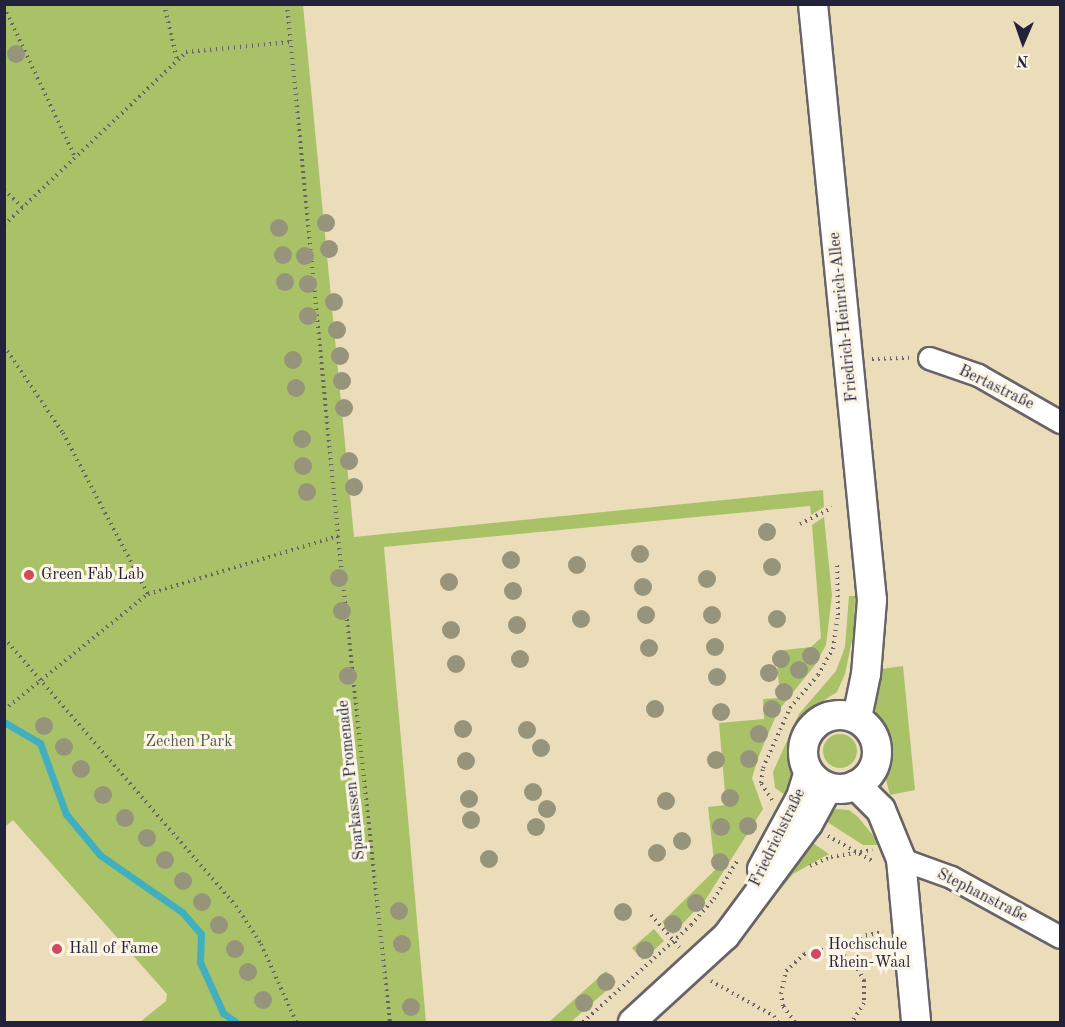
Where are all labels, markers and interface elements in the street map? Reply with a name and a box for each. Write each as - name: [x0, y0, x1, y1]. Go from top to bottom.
- north arrow: [993, 12, 1053, 72]
- text: N: [1016, 52, 1029, 68]
- street label: Friedrich-Heinrich-Allee: [826, 231, 862, 403]
- street label: Bertastraße: [955, 362, 1037, 414]
- place label: Green Fab Lab: [41, 565, 144, 585]
- marker: Green Fab Lab: [22, 568, 36, 582]
- street label: Sparkassen Promenade: [334, 699, 370, 861]
- park label: Zechen Park: [146, 732, 232, 752]
- street label: Friedrichstraße: [746, 786, 810, 890]
- street label: Stephanstraße: [933, 865, 1031, 927]
- place label: Hochschule Rhein-Waal: [828, 935, 910, 973]
- place label: Hall of Fame: [69, 939, 158, 959]
- marker: Hall of Fame: [50, 942, 64, 956]
- marker: Hochschule Rhein-Waal: [809, 947, 823, 961]

